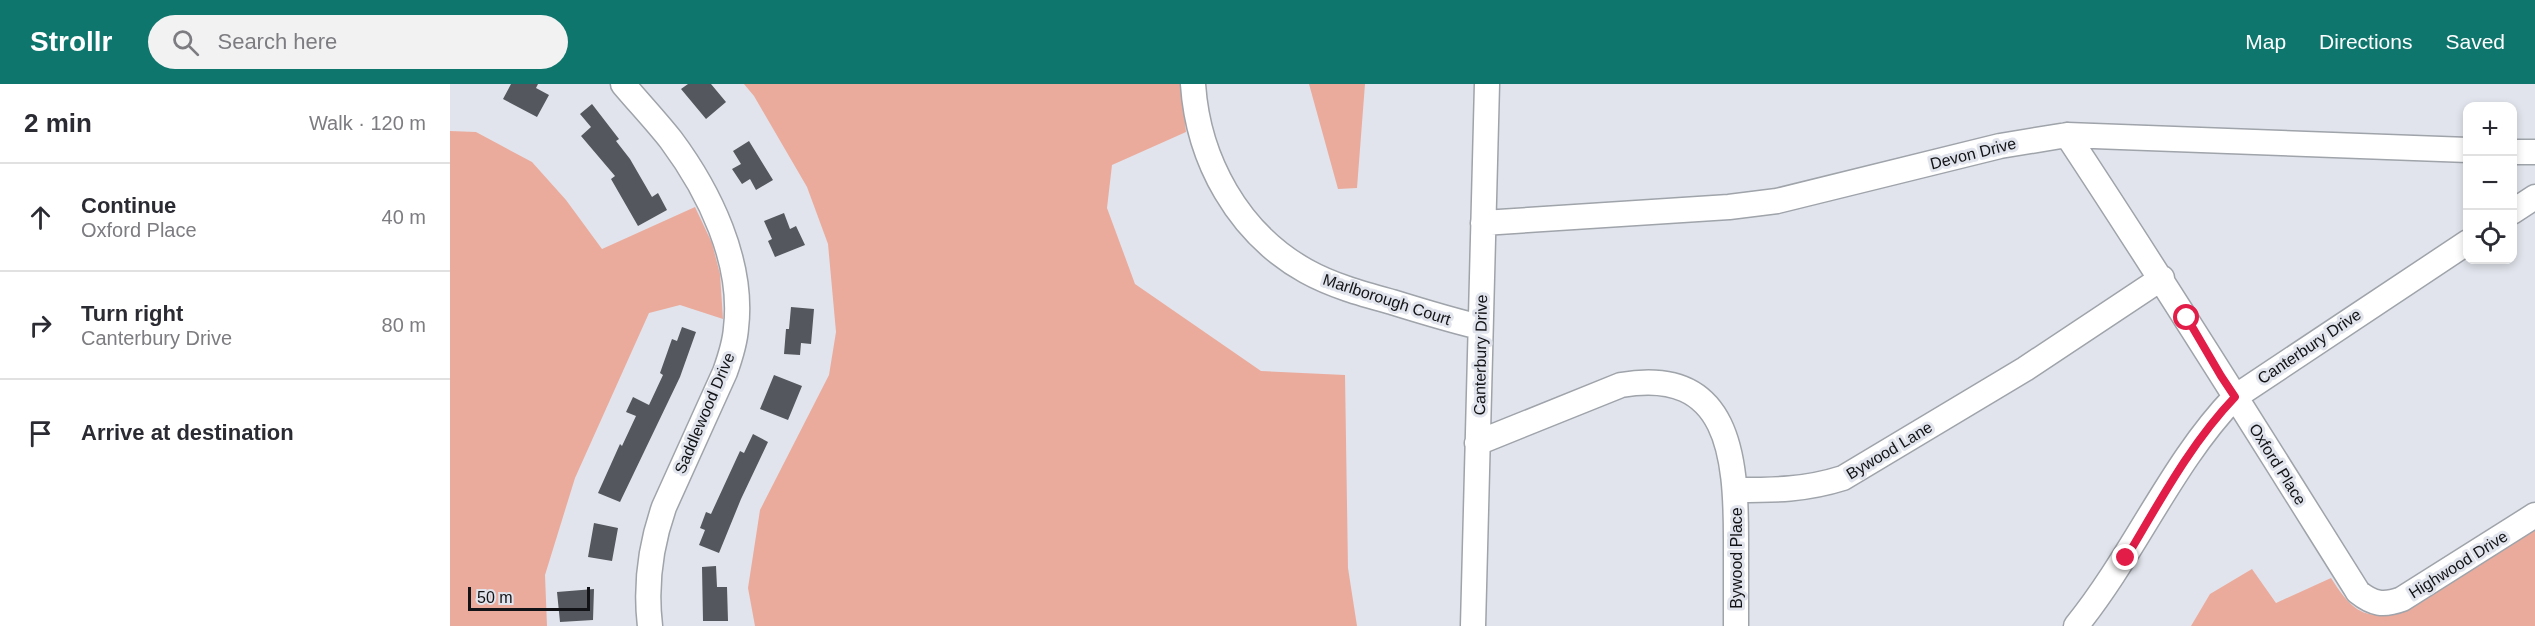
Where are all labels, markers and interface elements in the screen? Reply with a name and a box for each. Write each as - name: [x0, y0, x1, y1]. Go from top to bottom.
- search box: [148, 15, 568, 69]
- text: Strollr: [30, 26, 112, 57]
- icon: search: [169, 26, 202, 59]
- text: Search here: [217, 29, 337, 54]
- text: Map: [2245, 30, 2286, 53]
- text: Directions: [2319, 30, 2412, 53]
- text: Saved: [2445, 30, 2505, 53]
- map controls: [2463, 102, 2517, 264]
- button: +: [2463, 102, 2517, 156]
- text: 2 min: [24, 108, 92, 138]
- text: Walk · 120 m: [309, 112, 426, 134]
- street label: Devon Drive: [1928, 135, 2018, 172]
- button: −: [2463, 156, 2517, 210]
- text: Continue: [81, 193, 176, 218]
- icon: ahead: [24, 201, 57, 234]
- text: 40 m: [382, 206, 426, 228]
- button: locate: [2463, 210, 2517, 264]
- text: Oxford Place: [81, 219, 197, 241]
- street label: Marlborough Court: [1321, 271, 1453, 328]
- street label: Canterbury Drive: [1471, 294, 1490, 416]
- text: Turn right: [81, 301, 183, 326]
- route start: [2173, 304, 2199, 330]
- street label: Canterbury Drive: [2254, 306, 2364, 387]
- icon: right: [24, 309, 57, 342]
- text: 80 m: [382, 314, 426, 336]
- text: Canterbury Drive: [81, 327, 232, 349]
- street label: Saddlewood Drive: [671, 350, 738, 476]
- icon: arrive: [24, 417, 57, 450]
- street label: Bywood Lane: [1843, 418, 1935, 483]
- text: Arrive at destination: [81, 420, 294, 445]
- street label: Oxford Place: [2246, 421, 2309, 508]
- street label: Bywood Place: [1728, 507, 1745, 609]
- street label: Highwood Drive: [2406, 527, 2511, 602]
- route end: [2112, 544, 2138, 570]
- scale bar: [468, 584, 590, 612]
- text: 50 m: [477, 589, 513, 606]

